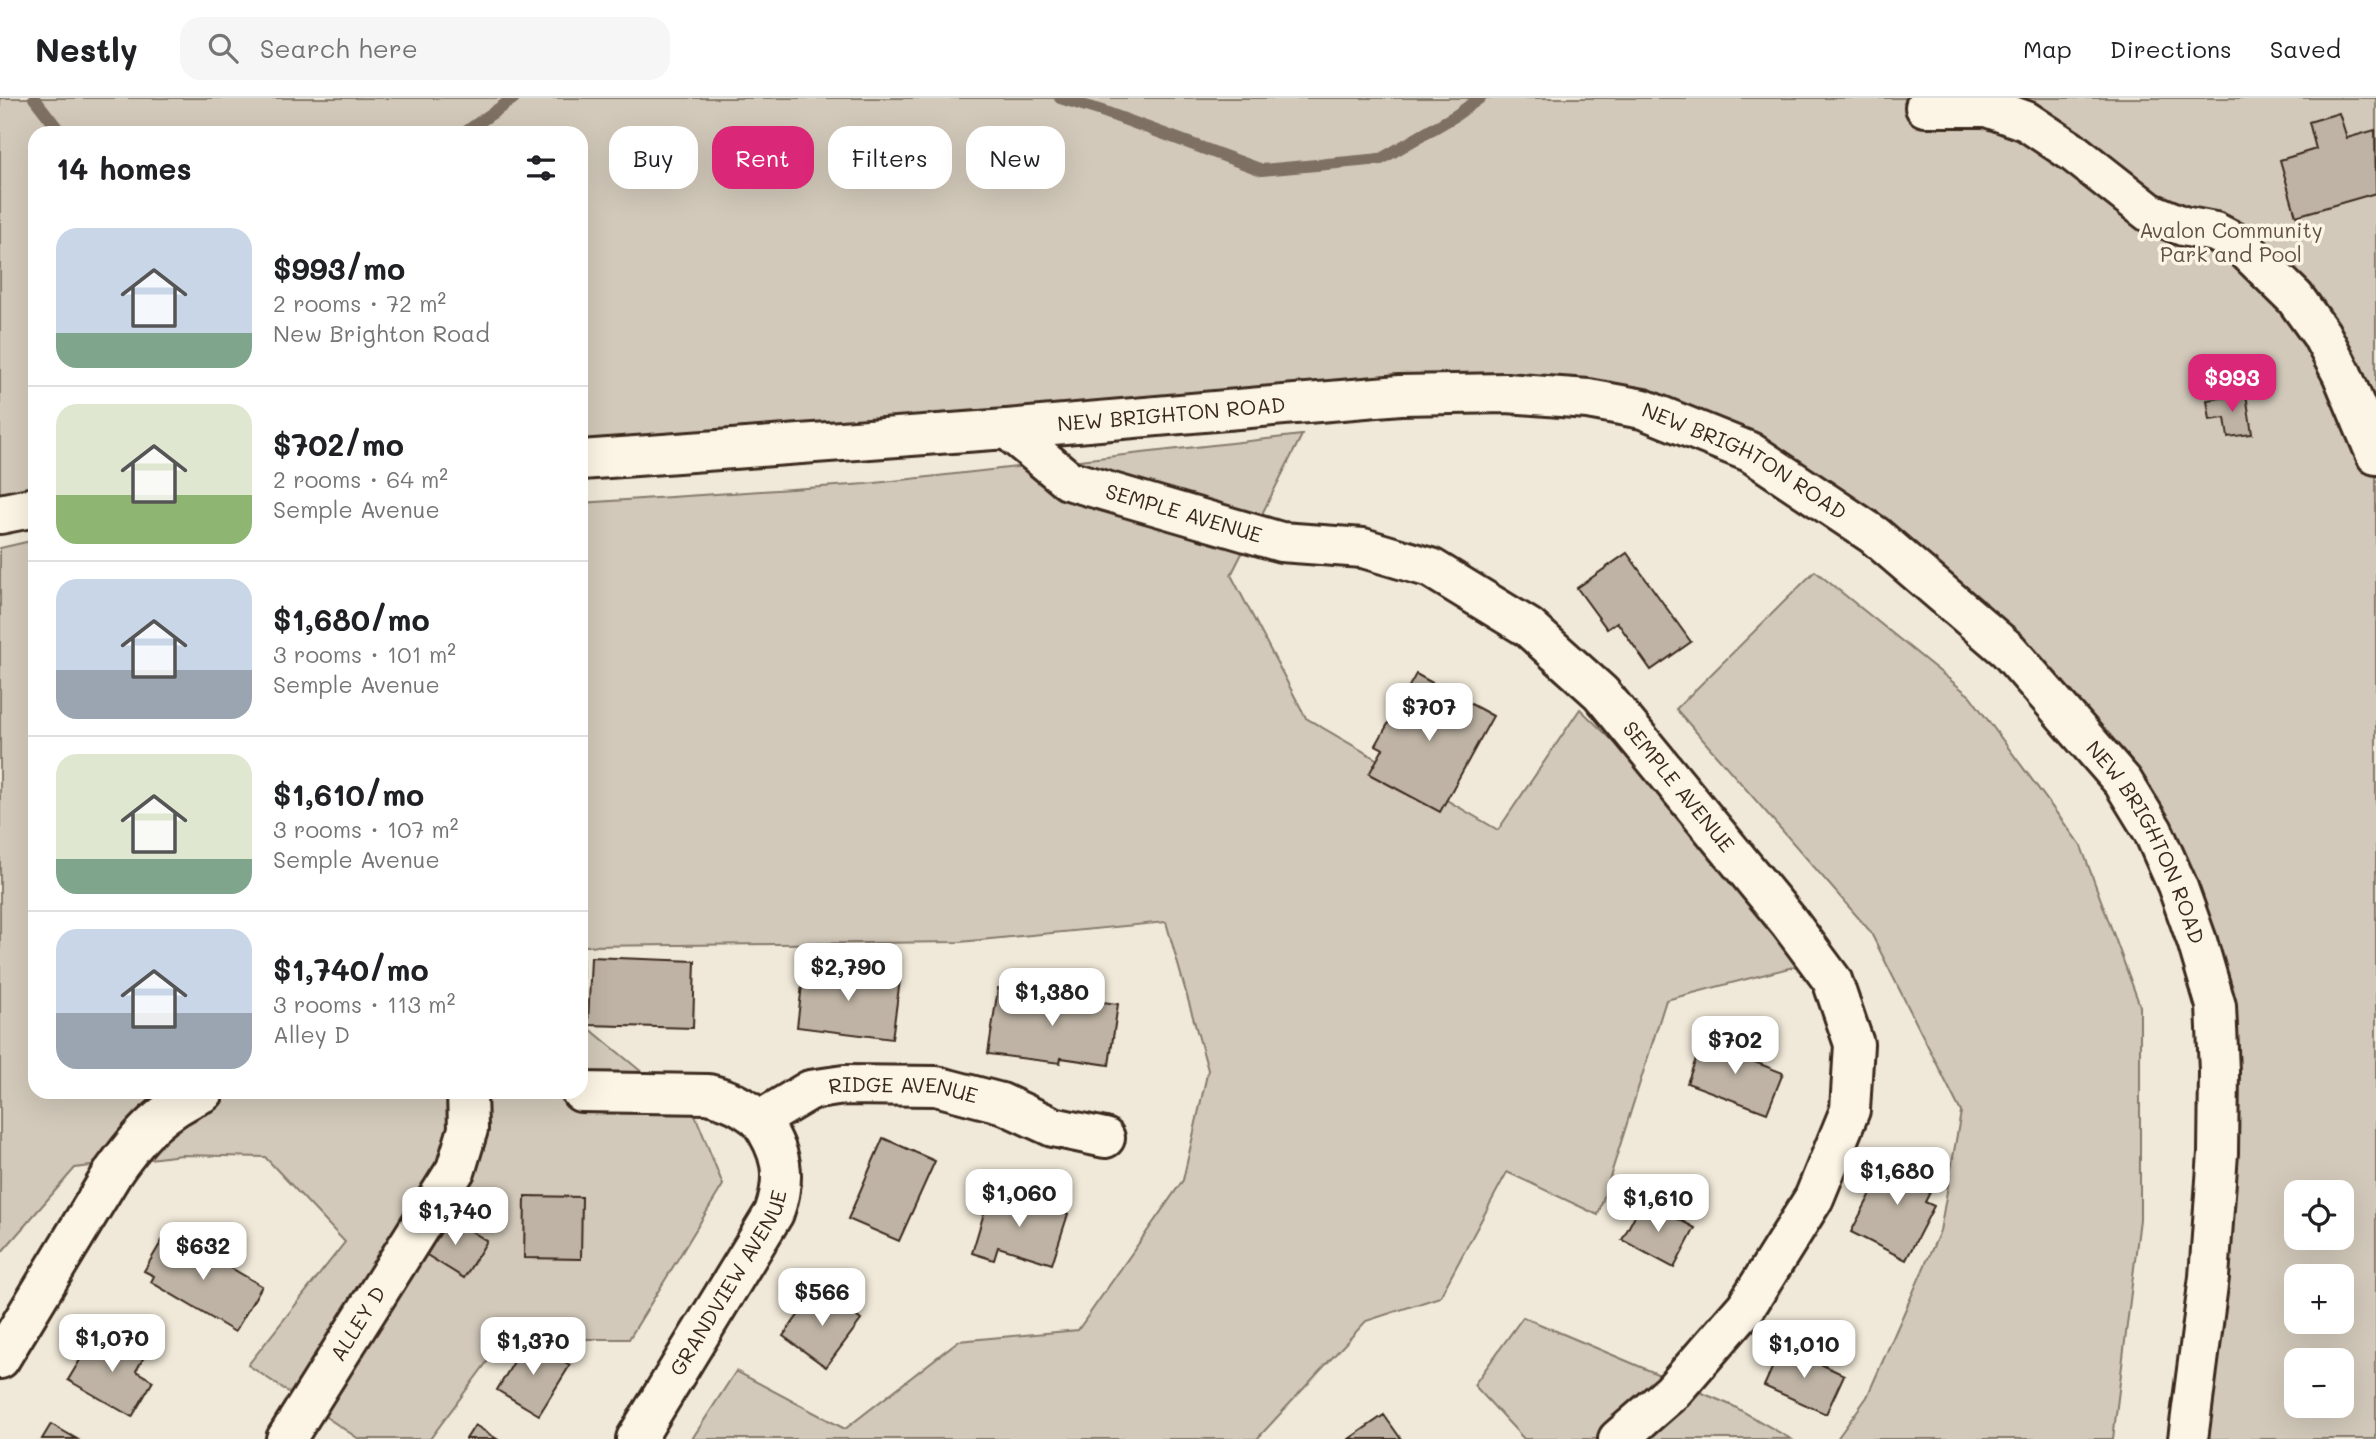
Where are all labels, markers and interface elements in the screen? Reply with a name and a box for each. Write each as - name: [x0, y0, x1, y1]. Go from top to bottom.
- search box: [180, 17, 670, 80]
- text: Nestly: [35, 27, 138, 70]
- icon: search: [204, 29, 242, 67]
- text: Search here: [260, 31, 418, 65]
- text: Map: [2023, 33, 2072, 64]
- text: Directions: [2110, 33, 2232, 64]
- text: Saved: [2270, 33, 2341, 64]
- chip: Buy: [609, 126, 698, 189]
- chip: Rent: [712, 126, 814, 189]
- chip: Filters: [828, 126, 952, 189]
- chip: New: [966, 126, 1065, 189]
- text: 14 homes: [56, 148, 192, 188]
- icon: filters: [522, 149, 560, 187]
- park label: Avalon Community Park and Pool: [2139, 216, 2323, 267]
- text: $993/mo: [273, 248, 405, 288]
- icon: home: [112, 256, 196, 340]
- text: 2 rooms · 72 m²: [273, 288, 446, 318]
- text: New Brighton Road: [273, 318, 490, 348]
- pin: $993: [2191, 354, 2273, 414]
- text: $993: [2204, 362, 2260, 392]
- street label: NEW BRIGHTON ROAD: [1056, 390, 1286, 437]
- street label: NEW BRIGHTON ROAD: [1638, 395, 1852, 525]
- text: $702/mo: [273, 424, 404, 464]
- icon: home: [112, 432, 196, 516]
- text: 2 rooms · 64 m²: [273, 464, 448, 494]
- street label: SEMPLE AVENUE: [1103, 477, 1266, 548]
- text: Semple Avenue: [273, 494, 440, 524]
- text: $1,680/mo: [273, 599, 430, 639]
- icon: home: [112, 607, 196, 691]
- text: 3 rooms · 101 m²: [273, 639, 456, 669]
- text: Semple Avenue: [273, 669, 440, 699]
- pin: $707: [1388, 684, 1470, 743]
- text: $707: [1402, 691, 1456, 721]
- street label: SEMPLE AVENUE: [1618, 715, 1741, 857]
- street label: NEW BRIGHTON ROAD: [2081, 734, 2212, 947]
- text: $1,610/mo: [273, 774, 424, 814]
- icon: home: [112, 782, 196, 866]
- text: 3 rooms · 107 m²: [273, 814, 459, 844]
- text: Semple Avenue: [273, 844, 440, 874]
- pin: $2,790: [791, 944, 905, 1003]
- text: $1,740/mo: [273, 949, 429, 989]
- text: $2,790: [810, 951, 886, 981]
- icon: home: [112, 957, 196, 1041]
- pin: $1,380: [995, 968, 1109, 1028]
- text: $1,380: [1015, 976, 1089, 1006]
- text: 3 rooms · 113 m²: [273, 989, 455, 1019]
- pin: $702: [1694, 1016, 1776, 1076]
- text: Alley D: [273, 1019, 350, 1049]
- text: $702: [1708, 1024, 1762, 1054]
- street label: RIDGE AVENUE: [827, 1070, 981, 1108]
- pin: $1,680: [1840, 1148, 1954, 1207]
- text: $1,680: [1860, 1155, 1934, 1185]
- pin: $1,060: [962, 1170, 1076, 1229]
- pin: $1,610: [1601, 1174, 1715, 1234]
- text: $1,060: [982, 1177, 1056, 1207]
- map controls: [2284, 1180, 2354, 1418]
- button: locate: [2284, 1180, 2354, 1250]
- text: $1,610: [1623, 1182, 1693, 1212]
- street label: GRANDVIEW AVENUE: [663, 1187, 792, 1380]
- pin: $1,740: [398, 1188, 512, 1247]
- text: $1,740: [418, 1195, 492, 1225]
- pin: $632: [162, 1222, 244, 1282]
- text: $632: [176, 1230, 230, 1260]
- button: +: [2284, 1264, 2354, 1334]
- pin: $566: [781, 1268, 863, 1328]
- text: $566: [794, 1276, 850, 1306]
- street label: ALLEY D: [323, 1281, 391, 1366]
- pin: $1,070: [55, 1314, 169, 1374]
- pin: $1,370: [476, 1318, 590, 1377]
- pin: $1,010: [1747, 1320, 1861, 1380]
- text: $1,070: [75, 1322, 149, 1352]
- text: $1,370: [497, 1325, 569, 1355]
- text: $1,010: [1768, 1328, 1840, 1358]
- button: −: [2284, 1348, 2354, 1418]

